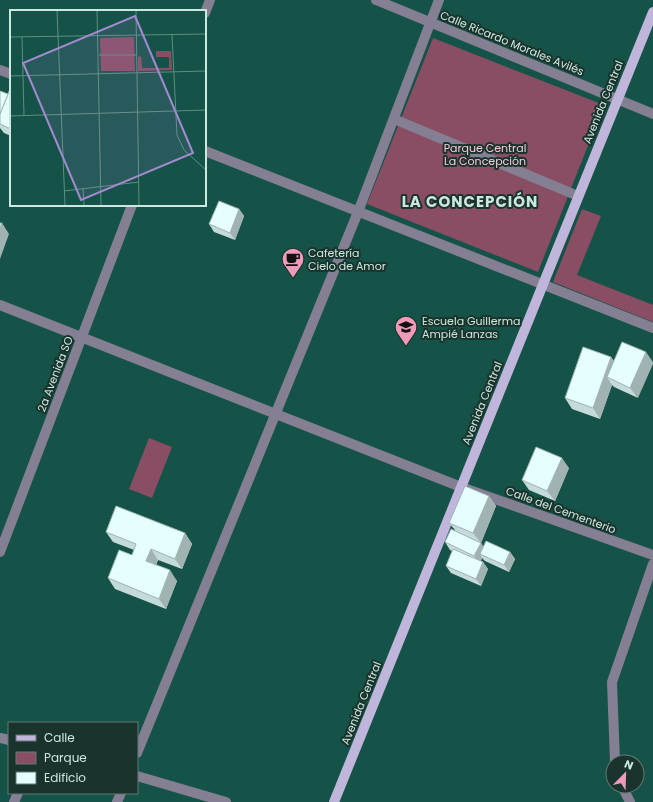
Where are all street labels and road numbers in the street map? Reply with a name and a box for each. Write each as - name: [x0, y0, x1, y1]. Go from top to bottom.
- street label: Calle Ricardo Morales Avilés: [438, 7, 587, 79]
- street label: Avenida Central: [579, 58, 627, 146]
- street label: 2a Avenida SO: [33, 334, 77, 414]
- street label: Avenida Central: [458, 359, 506, 447]
- street label: Calle del Cementerio: [504, 483, 618, 537]
- street label: Avenida Central: [337, 659, 385, 747]

